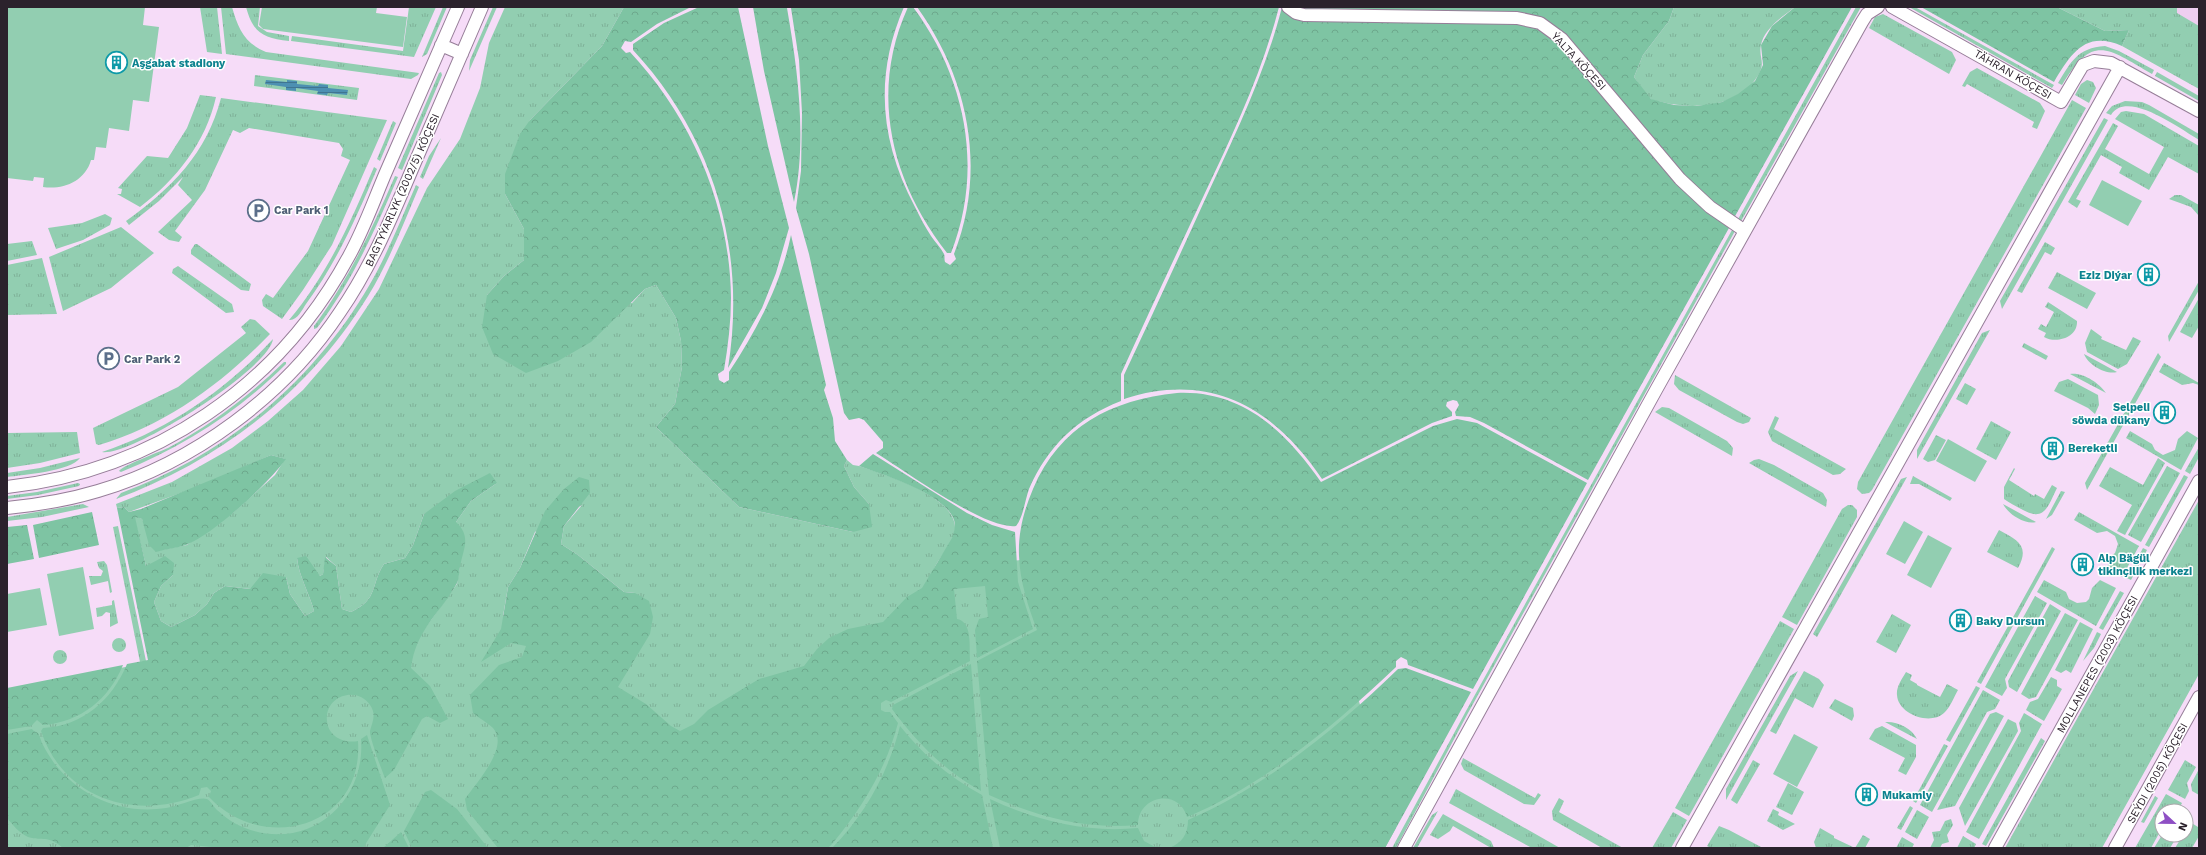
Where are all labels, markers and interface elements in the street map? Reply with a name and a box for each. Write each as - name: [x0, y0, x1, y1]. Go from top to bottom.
- street label: ÝALTA KÖÇESI: [1549, 29, 1609, 93]
- street label: TÄHRAN KÖÇESI: [1972, 46, 2054, 102]
- building icon: Aşgabat stadiony: [104, 50, 130, 76]
- place label: Aşgabat stadiony: [132, 57, 226, 70]
- street label: BAGTYÝARLYK (2002/5) KÖÇESI: [362, 111, 442, 269]
- parking icon: Car Park 1: [245, 197, 271, 223]
- place label: Car Park 1: [274, 204, 329, 217]
- building icon: Eziz Diýar: [2135, 262, 2161, 288]
- place label: Eziz Diýar: [2079, 269, 2132, 282]
- parking icon: Car Park 2: [96, 346, 122, 372]
- place label: Car Park 2: [124, 353, 181, 366]
- building icon: Selpeli söwda dükany: [2152, 400, 2178, 426]
- place label: Selpeli söwda dükany: [2072, 401, 2151, 427]
- building icon: Bereketli: [2040, 435, 2066, 461]
- place label: Bereketli: [2068, 442, 2117, 455]
- building icon: Alp Bägül tikinçilik merkezi: [2069, 551, 2095, 577]
- place label: Alp Bägül tikinçilik merkezi: [2098, 552, 2192, 578]
- street label: MOLLANEPES (2003) KÖÇESI: [2053, 593, 2141, 735]
- building icon: Baky Dursun: [1947, 608, 1973, 634]
- place label: Baky Dursun: [1976, 615, 2045, 628]
- street label: SEÝDI (2005) KÖÇESI: [2124, 720, 2190, 826]
- building icon: Mukamly: [1853, 782, 1879, 808]
- place label: Mukamly: [1882, 789, 1933, 802]
- north arrow: [2154, 803, 2194, 843]
- text: N: [2175, 820, 2190, 833]

